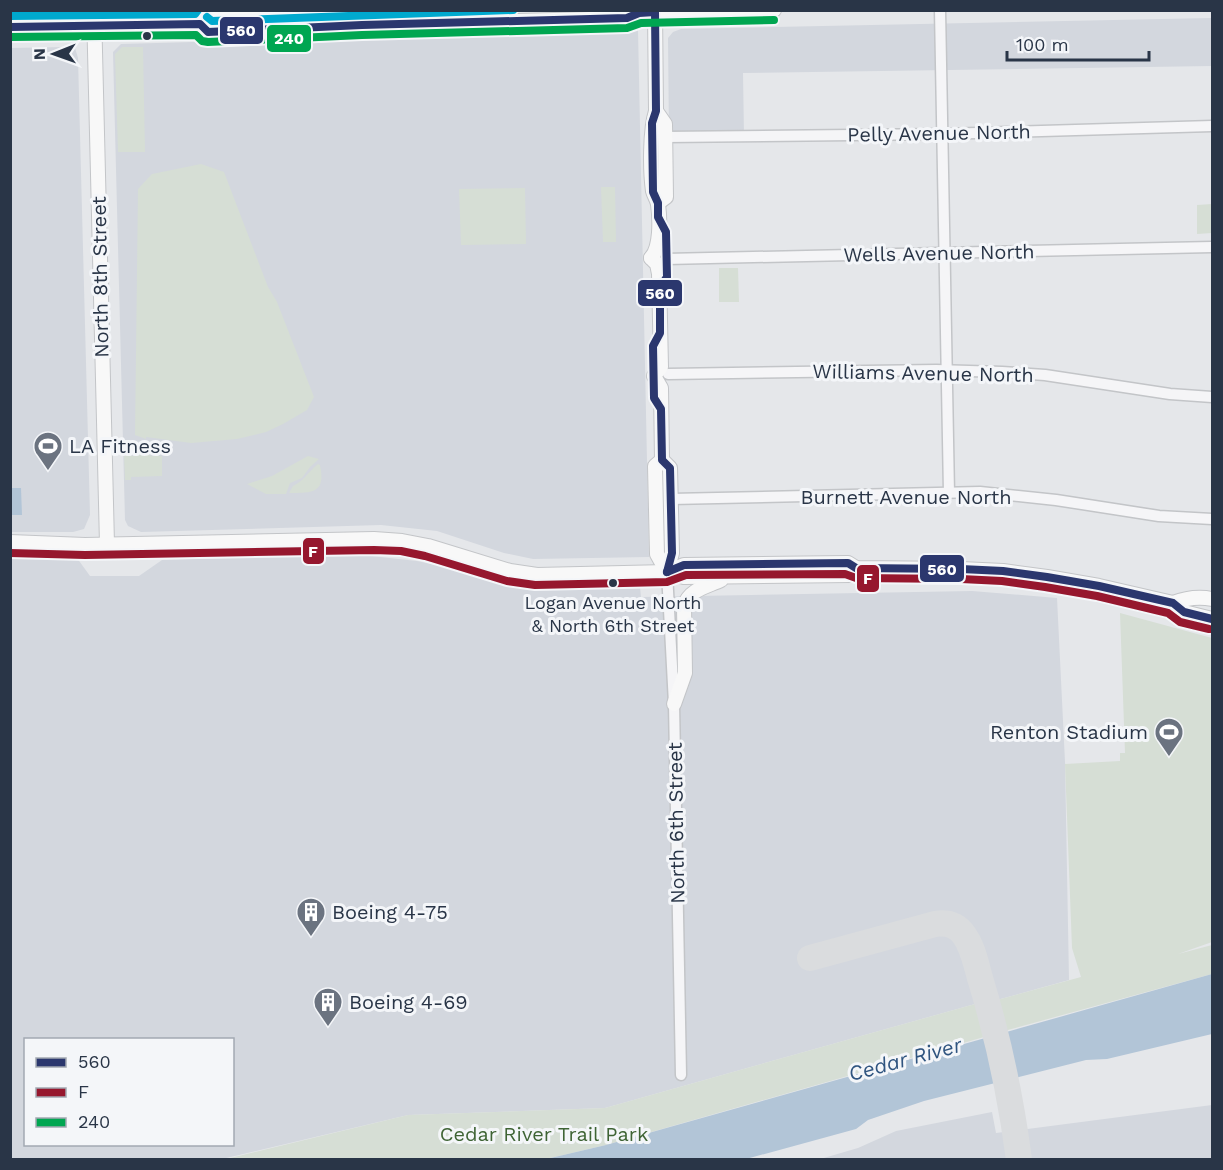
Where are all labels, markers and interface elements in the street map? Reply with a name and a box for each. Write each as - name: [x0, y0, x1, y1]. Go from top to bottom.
- line badge: 560: [219, 16, 264, 45]
- text: 560: [226, 21, 256, 40]
- north arrow: [24, 24, 84, 84]
- line badge: 240: [266, 24, 312, 53]
- scale bar: [1007, 24, 1150, 62]
- text: 240: [274, 29, 304, 48]
- unlabelled marker: [141, 30, 153, 42]
- text: 100 m: [1016, 34, 1069, 55]
- text: N: [30, 48, 49, 60]
- street label: Pelly Avenue North: [847, 119, 1031, 147]
- street label: North 8th Street: [87, 195, 113, 358]
- street label: Wells Avenue North: [843, 239, 1035, 267]
- line badge: 560: [637, 279, 683, 307]
- text: 560: [645, 284, 675, 303]
- street label: Williams Avenue North: [812, 359, 1034, 387]
- sports icon: LA Fitness: [32, 430, 64, 472]
- place label: LA Fitness: [69, 434, 171, 458]
- street label: Burnett Avenue North: [800, 485, 1012, 509]
- line badge: F: [302, 537, 325, 565]
- text: F: [308, 542, 318, 561]
- line badge: 560: [919, 554, 965, 583]
- text: 560: [927, 560, 957, 579]
- line badge: F: [856, 564, 880, 593]
- text: F: [863, 569, 873, 588]
- marker: Logan Avenue North & North 6th Street: [607, 577, 619, 589]
- place label: Logan Avenue North & North 6th Street: [525, 592, 701, 636]
- sports icon: Renton Stadium: [1153, 716, 1185, 758]
- place label: Renton Stadium: [990, 720, 1148, 744]
- street label: North 6th Street: [663, 741, 689, 904]
- building icon: Boeing 4-75: [295, 896, 327, 938]
- place label: Boeing 4-75: [332, 900, 448, 924]
- building icon: Boeing 4-69: [312, 986, 344, 1028]
- place label: Boeing 4-69: [349, 990, 468, 1014]
- water label: Cedar River: [846, 1032, 965, 1086]
- legend: [24, 1038, 234, 1146]
- text: 560: [78, 1051, 111, 1072]
- text: F: [78, 1081, 89, 1102]
- text: 240: [78, 1111, 110, 1132]
- park label: Cedar River Trail Park: [440, 1122, 648, 1146]

